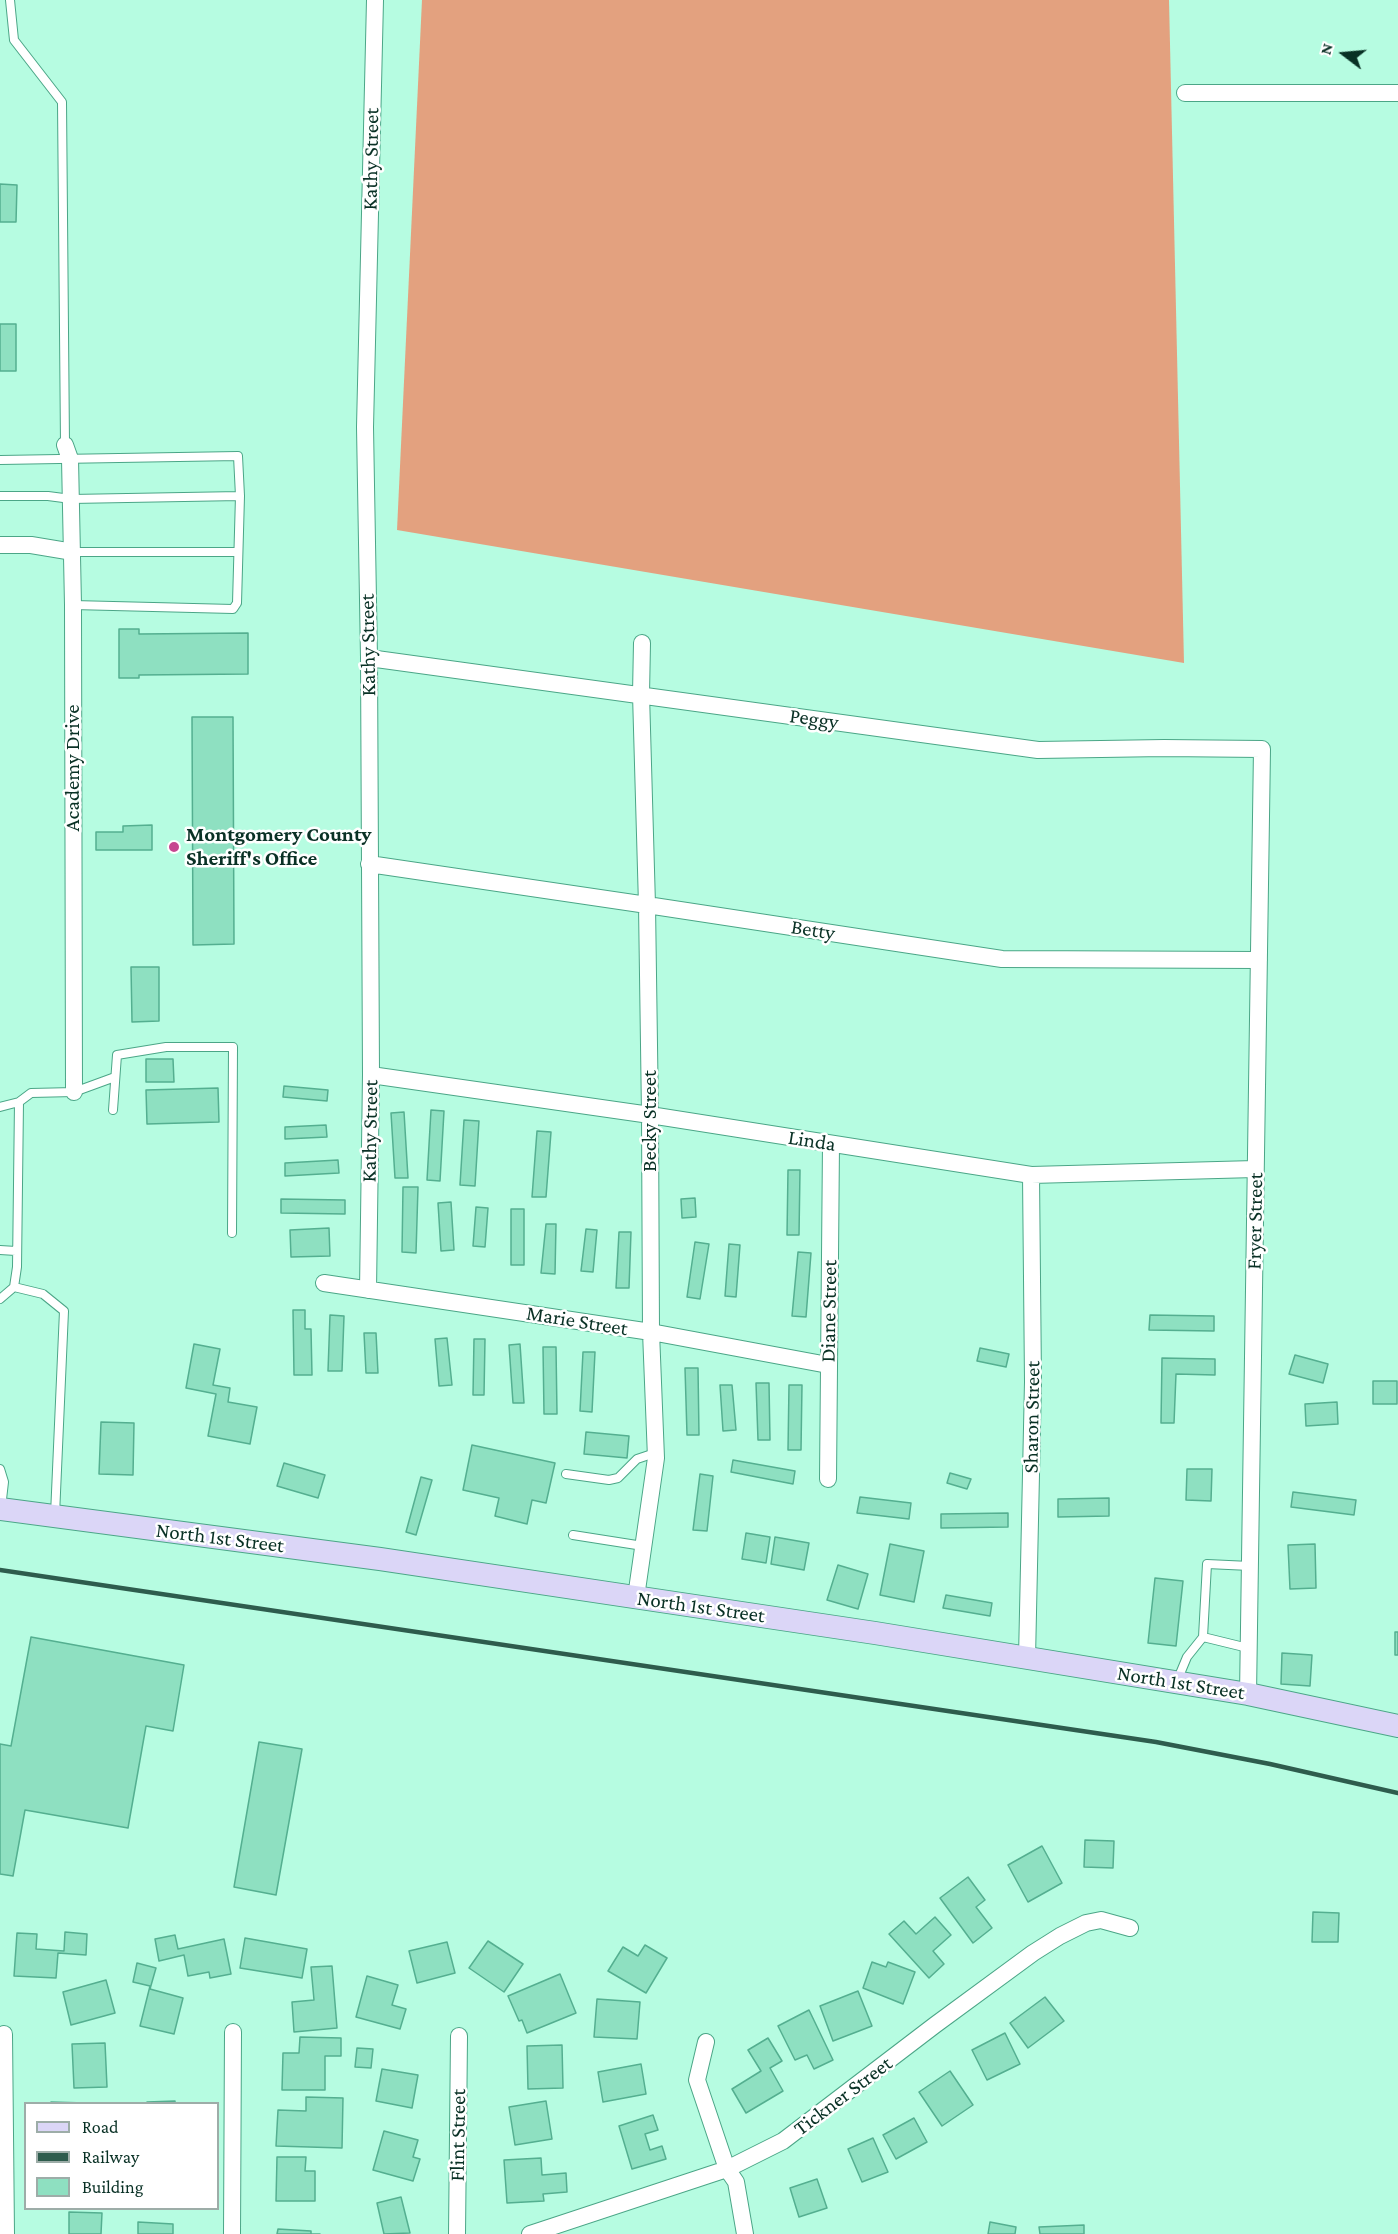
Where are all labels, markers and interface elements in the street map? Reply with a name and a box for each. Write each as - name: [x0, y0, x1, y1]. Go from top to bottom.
- north arrow: [1314, 24, 1374, 84]
- text: N: [1317, 41, 1336, 56]
- street label: Kathy Street: [358, 107, 384, 211]
- street label: Kathy Street: [355, 593, 381, 697]
- street label: Peggy: [788, 703, 840, 735]
- street label: Academy Drive: [60, 705, 86, 831]
- place label: Montgomery County Sheriff's Office: [186, 822, 371, 872]
- marker: Montgomery County Sheriff's Office: [167, 840, 181, 854]
- street label: Betty: [789, 914, 837, 946]
- street label: Becky Street: [637, 1070, 663, 1172]
- street label: Kathy Street: [357, 1079, 383, 1183]
- street label: Linda: [786, 1125, 838, 1157]
- street label: Fryer Street: [1242, 1172, 1268, 1270]
- street label: Diane Street: [816, 1259, 842, 1363]
- street label: Marie Street: [524, 1301, 630, 1341]
- street label: Sharon Street: [1018, 1360, 1046, 1474]
- street label: North 1st Street: [154, 1518, 286, 1558]
- street label: North 1st Street: [635, 1586, 767, 1628]
- street label: North 1st Street: [1115, 1660, 1247, 1706]
- street label: Tickner Street: [789, 2051, 897, 2141]
- street label: Flint Street: [445, 2088, 471, 2182]
- legend: [24, 2102, 219, 2210]
- text: Road: [82, 2117, 119, 2137]
- text: Railway: [82, 2147, 139, 2167]
- text: Building: [82, 2177, 143, 2197]

